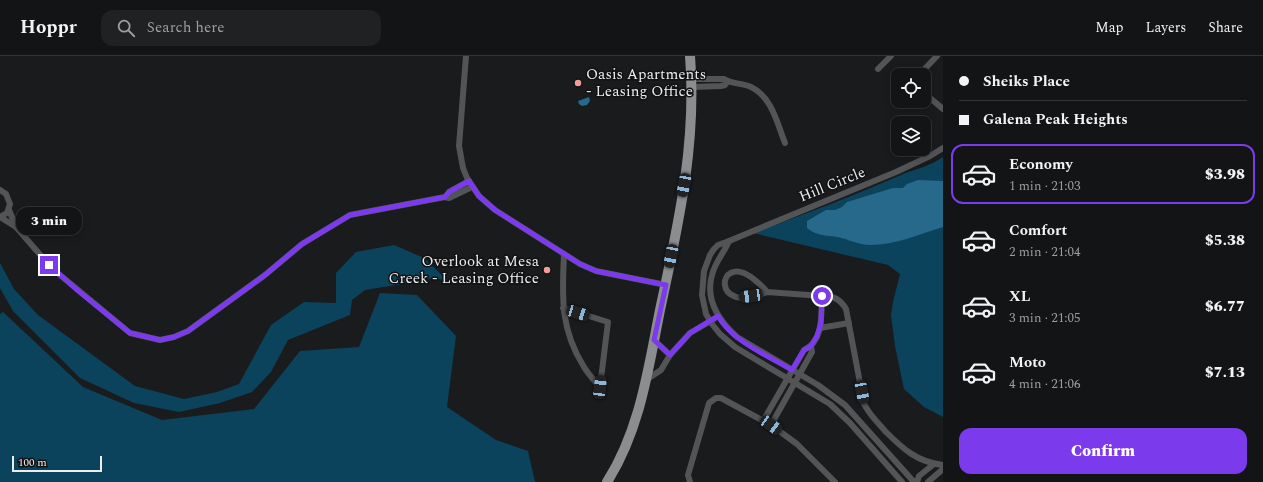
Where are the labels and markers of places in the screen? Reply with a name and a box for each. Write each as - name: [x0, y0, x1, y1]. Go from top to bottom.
- place label: Oasis Apartments - Leasing Office: [586, 63, 706, 103]
- marker: Oasis Apartments - Leasing Office: [573, 78, 583, 88]
- place label: Overlook at Mesa Creek - Leasing Office: [389, 250, 540, 290]
- marker: Overlook at Mesa Creek - Leasing Office: [542, 265, 552, 275]

